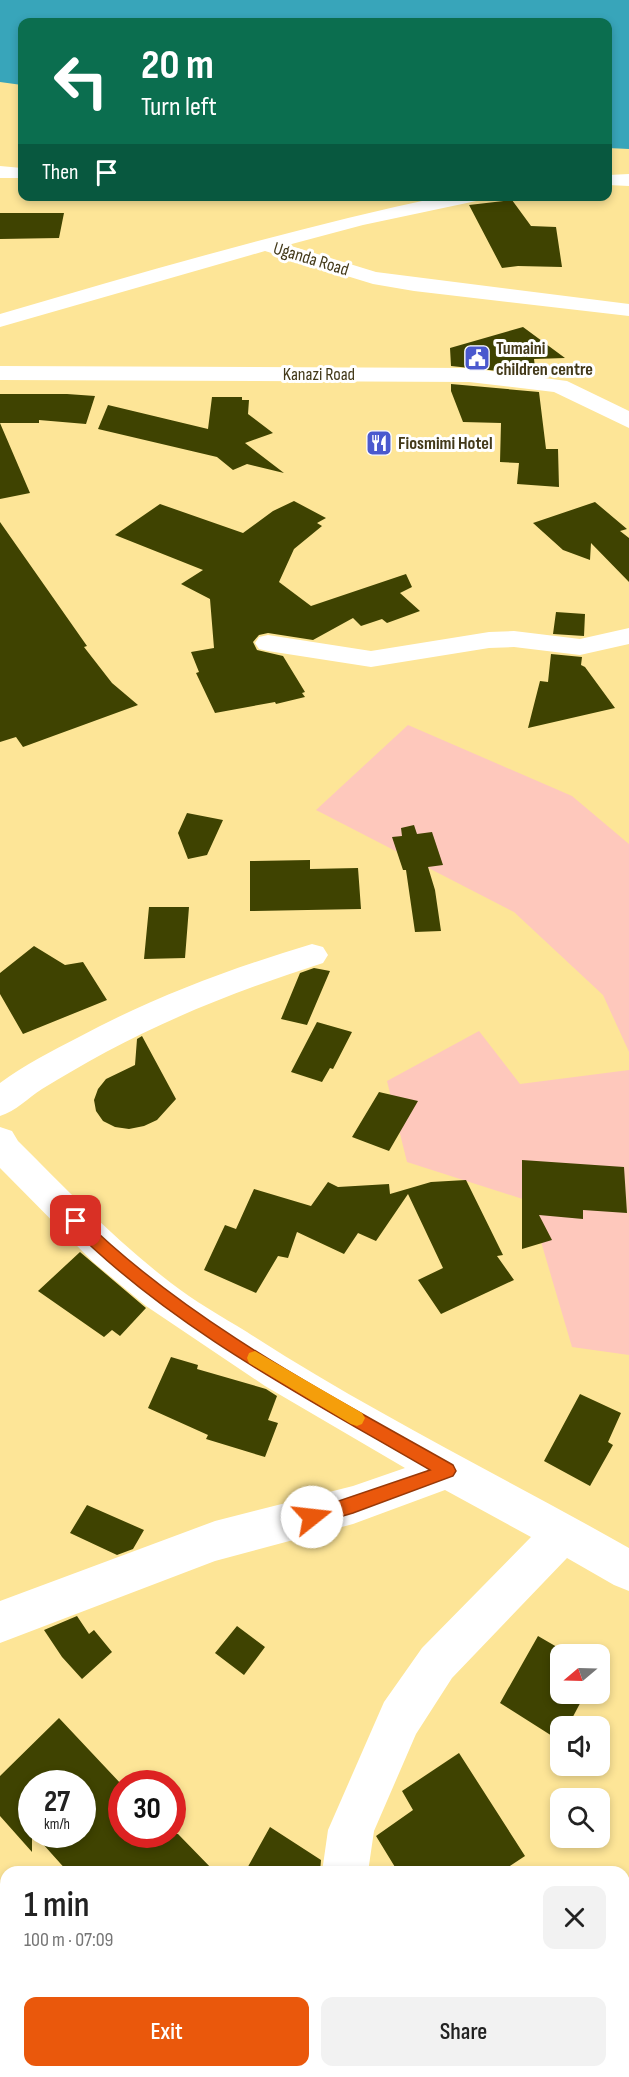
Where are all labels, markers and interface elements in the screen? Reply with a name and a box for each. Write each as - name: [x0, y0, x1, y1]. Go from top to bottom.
- text: 20 m: [141, 40, 214, 91]
- icon: left: [42, 42, 120, 120]
- text: Turn left: [141, 91, 217, 123]
- icon: arrive: [90, 156, 123, 189]
- text: Then: [42, 159, 78, 186]
- street label: Uganda Road: [271, 238, 351, 280]
- place label: Tumaini children centre: [496, 338, 593, 380]
- public building icon: Tumaini children centre: [462, 343, 492, 373]
- street label: Kanazi Road: [283, 364, 355, 385]
- restaurant icon: Fiosmimi Hotel: [364, 428, 394, 458]
- place label: Fiosmimi Hotel: [398, 433, 493, 454]
- pin: [50, 1195, 101, 1246]
- icon: arrive: [59, 1204, 92, 1237]
- position arrow: [280, 1485, 344, 1549]
- north arrow: [550, 1644, 610, 1704]
- map controls: [550, 1644, 610, 1848]
- button: sound: [550, 1716, 610, 1776]
- speed limit sign: 30: [108, 1770, 186, 1848]
- text: 27: [44, 1784, 70, 1820]
- button: search: [550, 1788, 610, 1848]
- text: km/h: [44, 1815, 70, 1834]
- text: 1 min: [24, 1884, 89, 1927]
- button: close: [543, 1886, 606, 1949]
- text: 100 m · 07:09: [24, 1928, 113, 1952]
- button: Exit: [24, 1997, 309, 2066]
- button: Share: [321, 1997, 606, 2066]

